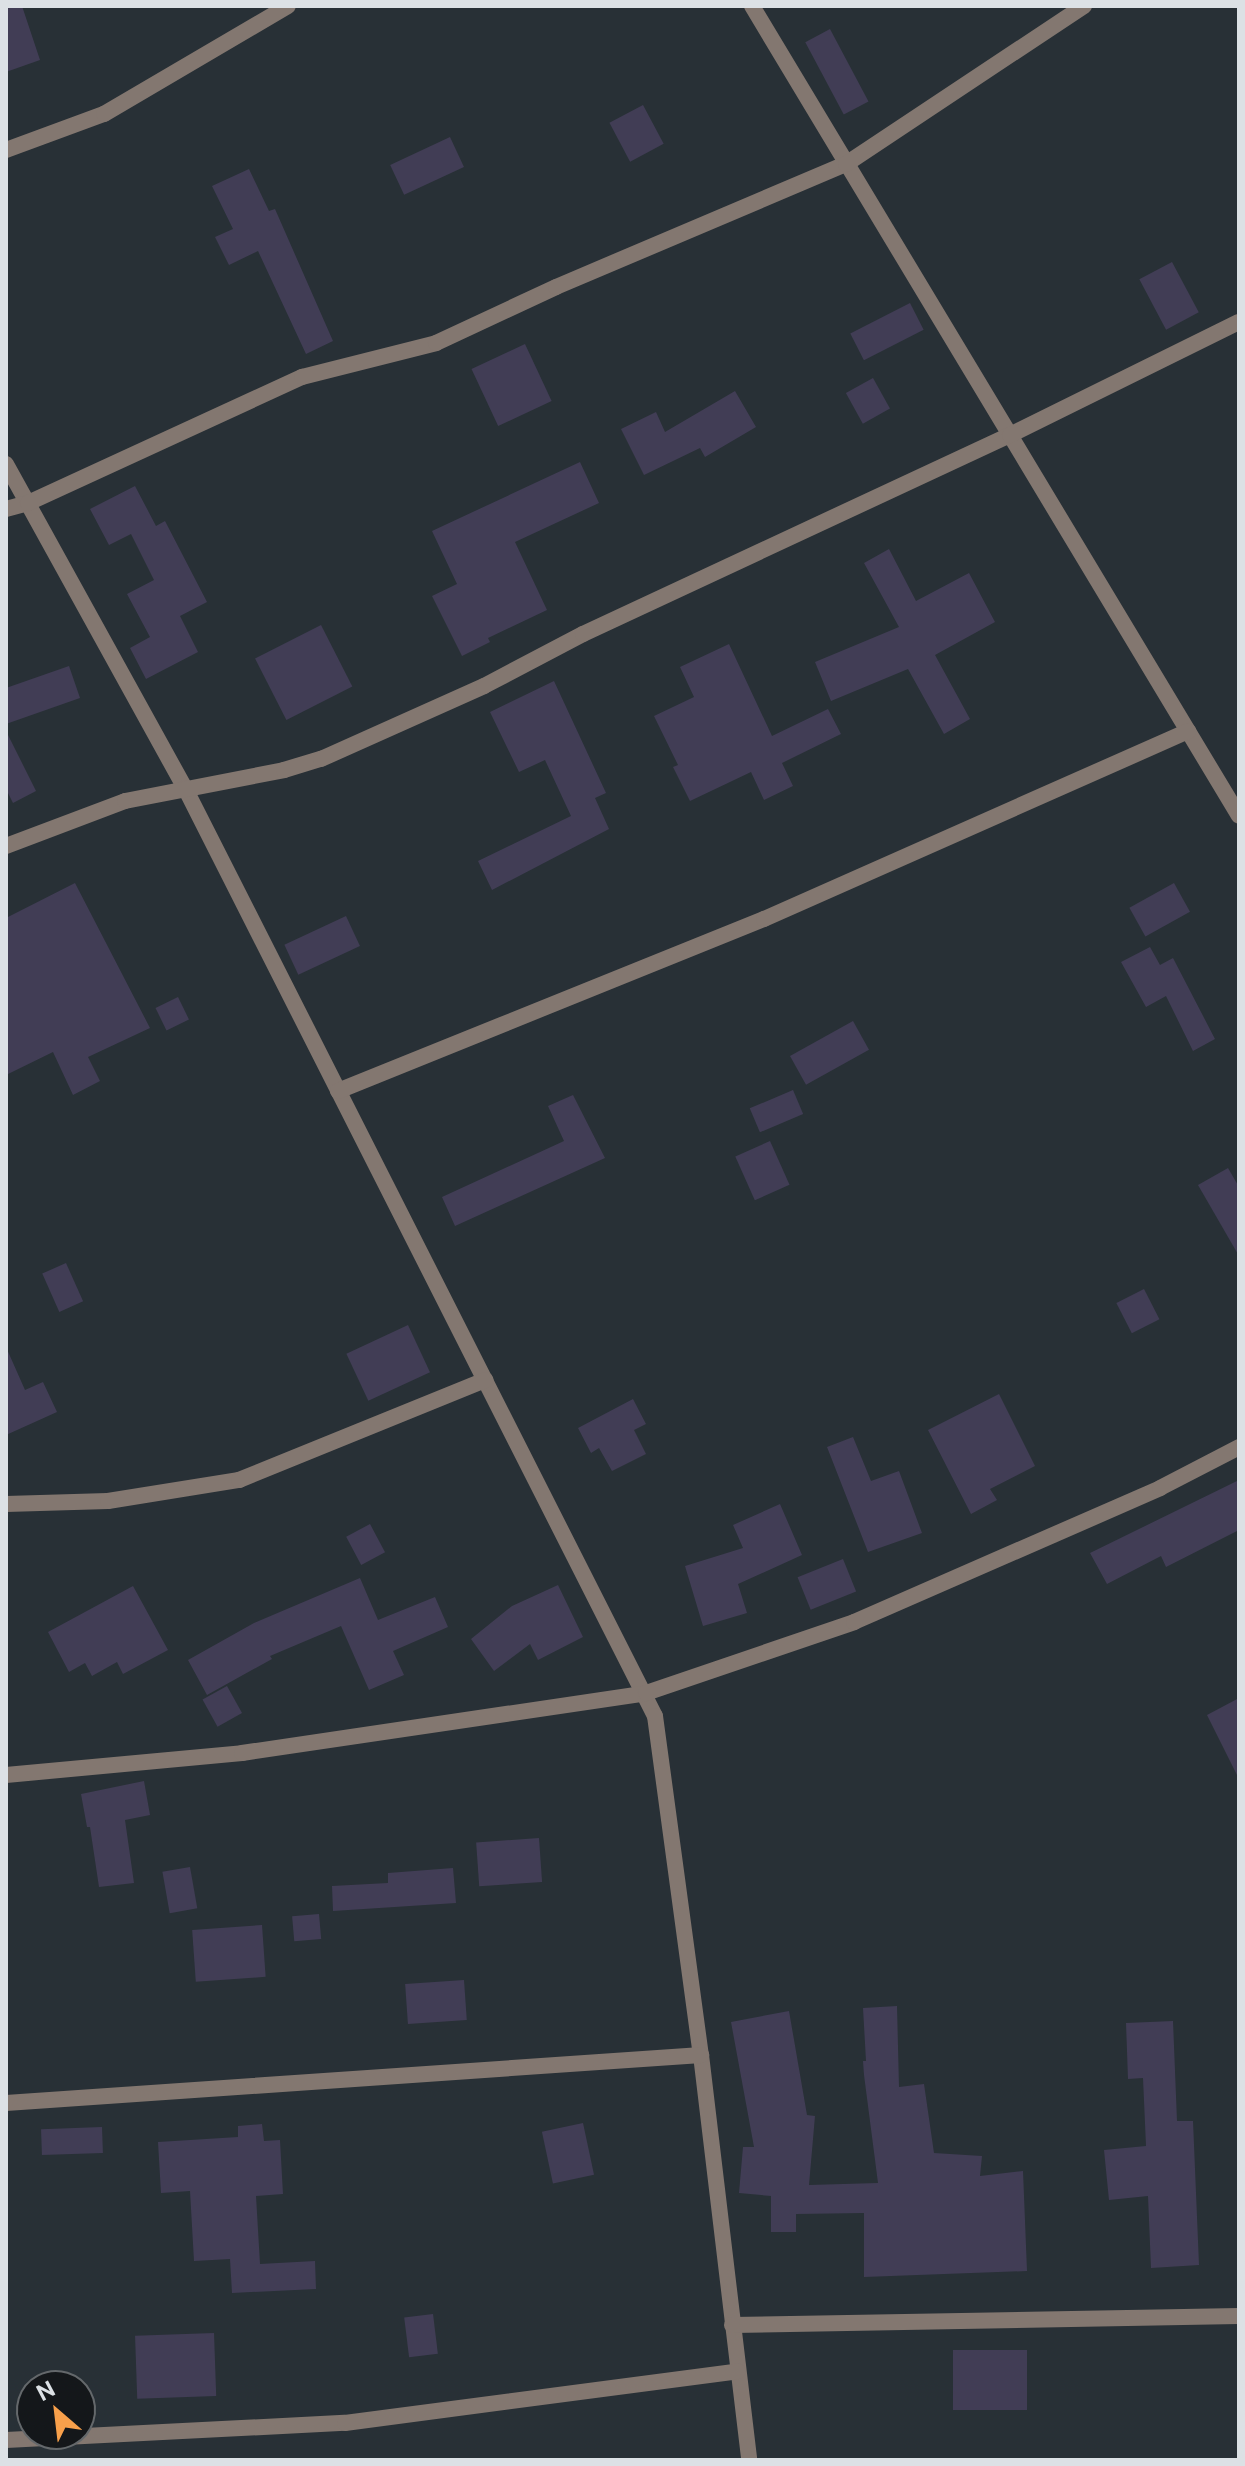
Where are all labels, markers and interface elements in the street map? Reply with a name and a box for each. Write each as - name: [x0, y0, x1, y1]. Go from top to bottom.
- north arrow: [16, 2370, 96, 2450]
- text: N: [32, 2375, 59, 2406]

